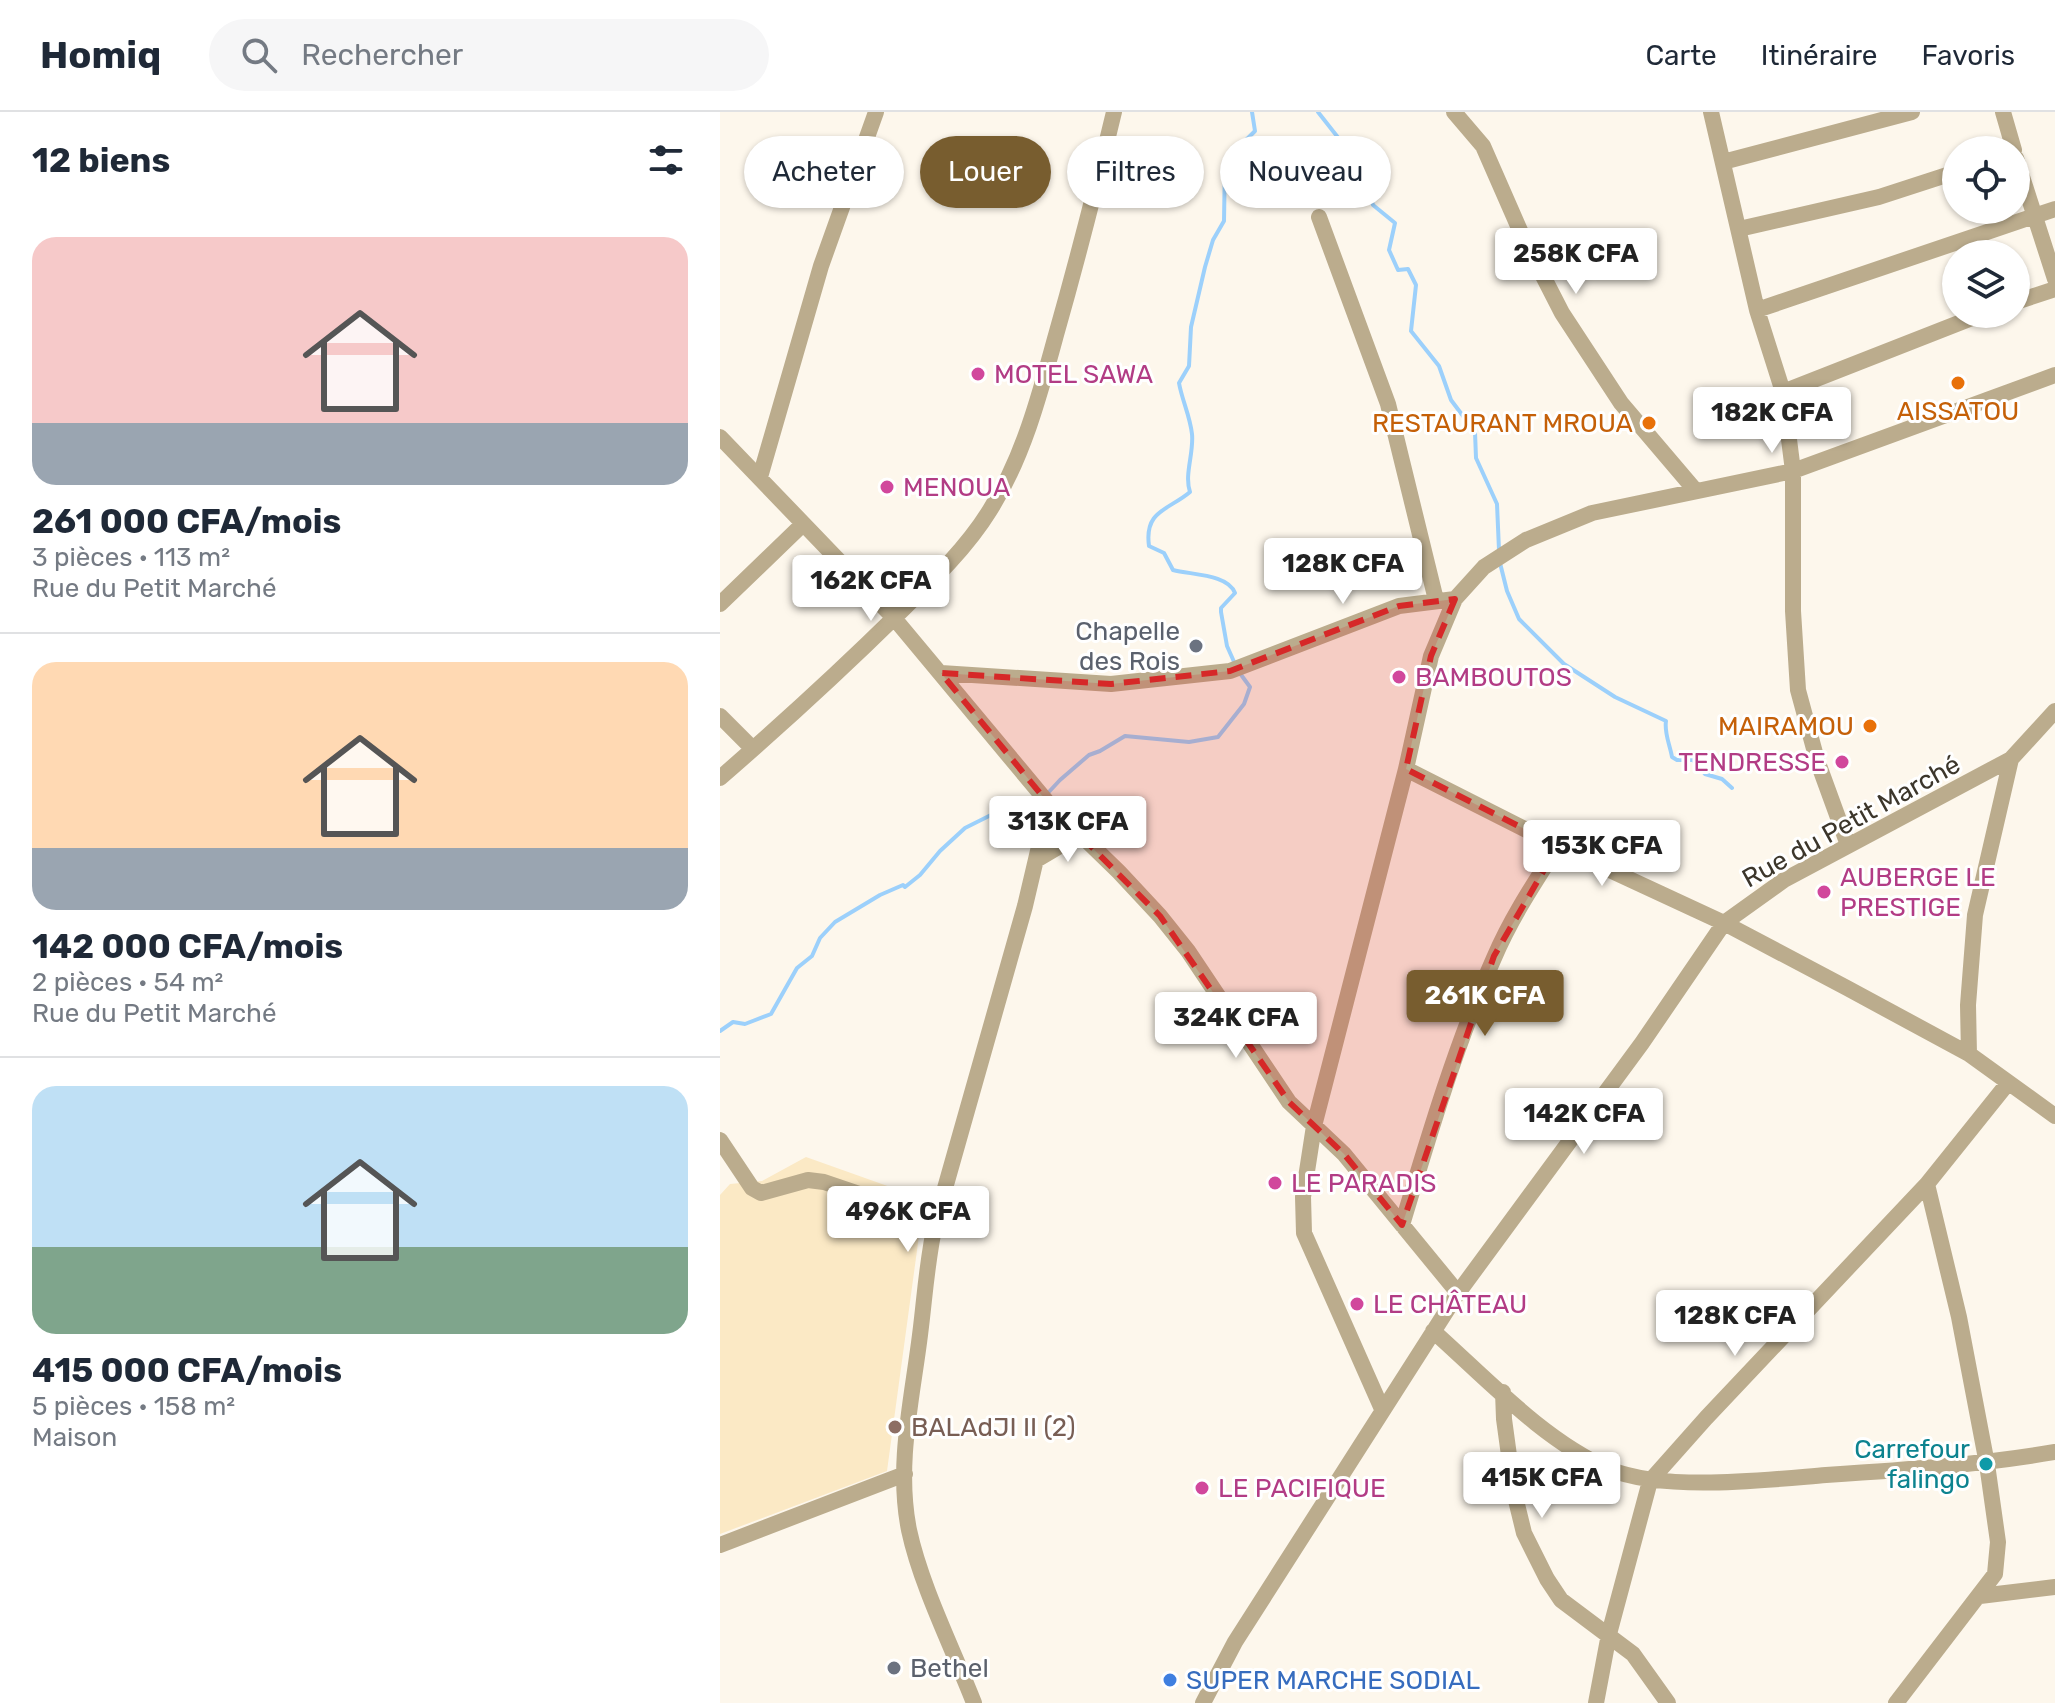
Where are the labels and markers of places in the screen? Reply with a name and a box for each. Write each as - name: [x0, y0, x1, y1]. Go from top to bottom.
- pin: 258K CFA: [1493, 228, 1659, 296]
- place label: MOTEL SAWA: [994, 359, 1153, 390]
- marker: MOTEL SAWA: [969, 365, 987, 383]
- marker: AISSATOU: [1949, 374, 1967, 392]
- pin: 182K CFA: [1689, 387, 1855, 455]
- place label: AISSATOU: [1897, 396, 2019, 427]
- place label: RESTAURANT MROUA: [1372, 408, 1633, 439]
- marker: RESTAURANT MROUA: [1640, 414, 1658, 432]
- place label: MENOUA: [903, 472, 1010, 503]
- marker: MENOUA: [878, 478, 896, 496]
- pin: 128K CFA: [1260, 538, 1426, 606]
- pin: 162K CFA: [788, 555, 954, 623]
- place label: Chapelle des Rois: [1075, 616, 1180, 677]
- marker: Chapelle des Rois: [1187, 637, 1205, 655]
- place label: BAMBOUTOS: [1415, 662, 1572, 693]
- marker: BAMBOUTOS: [1390, 668, 1408, 686]
- place label: MAIRAMOU: [1718, 711, 1854, 742]
- marker: MAIRAMOU: [1861, 717, 1879, 735]
- place label: TENDRESSE: [1678, 747, 1826, 778]
- marker: TENDRESSE: [1833, 753, 1851, 771]
- pin: 313K CFA: [985, 796, 1151, 864]
- pin: 153K CFA: [1519, 820, 1685, 888]
- place label: AUBERGE LE PRESTIGE: [1840, 862, 1996, 923]
- marker: AUBERGE LE PRESTIGE: [1815, 883, 1833, 901]
- pin: 261K CFA: [1402, 970, 1568, 1038]
- pin: 324K CFA: [1153, 992, 1319, 1060]
- pin: 142K CFA: [1501, 1088, 1667, 1156]
- place label: LE PARADIS: [1291, 1168, 1436, 1199]
- marker: LE PARADIS: [1266, 1174, 1284, 1192]
- pin: 496K CFA: [825, 1186, 991, 1254]
- place label: LE CHÂTEAU: [1373, 1289, 1527, 1320]
- pin: 128K CFA: [1652, 1290, 1818, 1358]
- marker: LE CHÂTEAU: [1348, 1295, 1366, 1313]
- place label: BALAdJI II (2): [911, 1412, 1076, 1443]
- marker: BALAdJI II (2): [886, 1418, 904, 1436]
- place label: Carrefour falingo: [1854, 1434, 1970, 1495]
- pin: 415K CFA: [1459, 1452, 1625, 1520]
- marker: Carrefour falingo: [1977, 1455, 1995, 1473]
- place label: LE PACIFIQUE: [1218, 1473, 1386, 1504]
- marker: LE PACIFIQUE: [1193, 1479, 1211, 1497]
- place label: Bethel: [910, 1653, 989, 1684]
- marker: Bethel: [885, 1659, 903, 1677]
- place label: SUPER MARCHE SODIAL: [1186, 1665, 1481, 1696]
- marker: SUPER MARCHE SODIAL: [1161, 1671, 1179, 1689]

